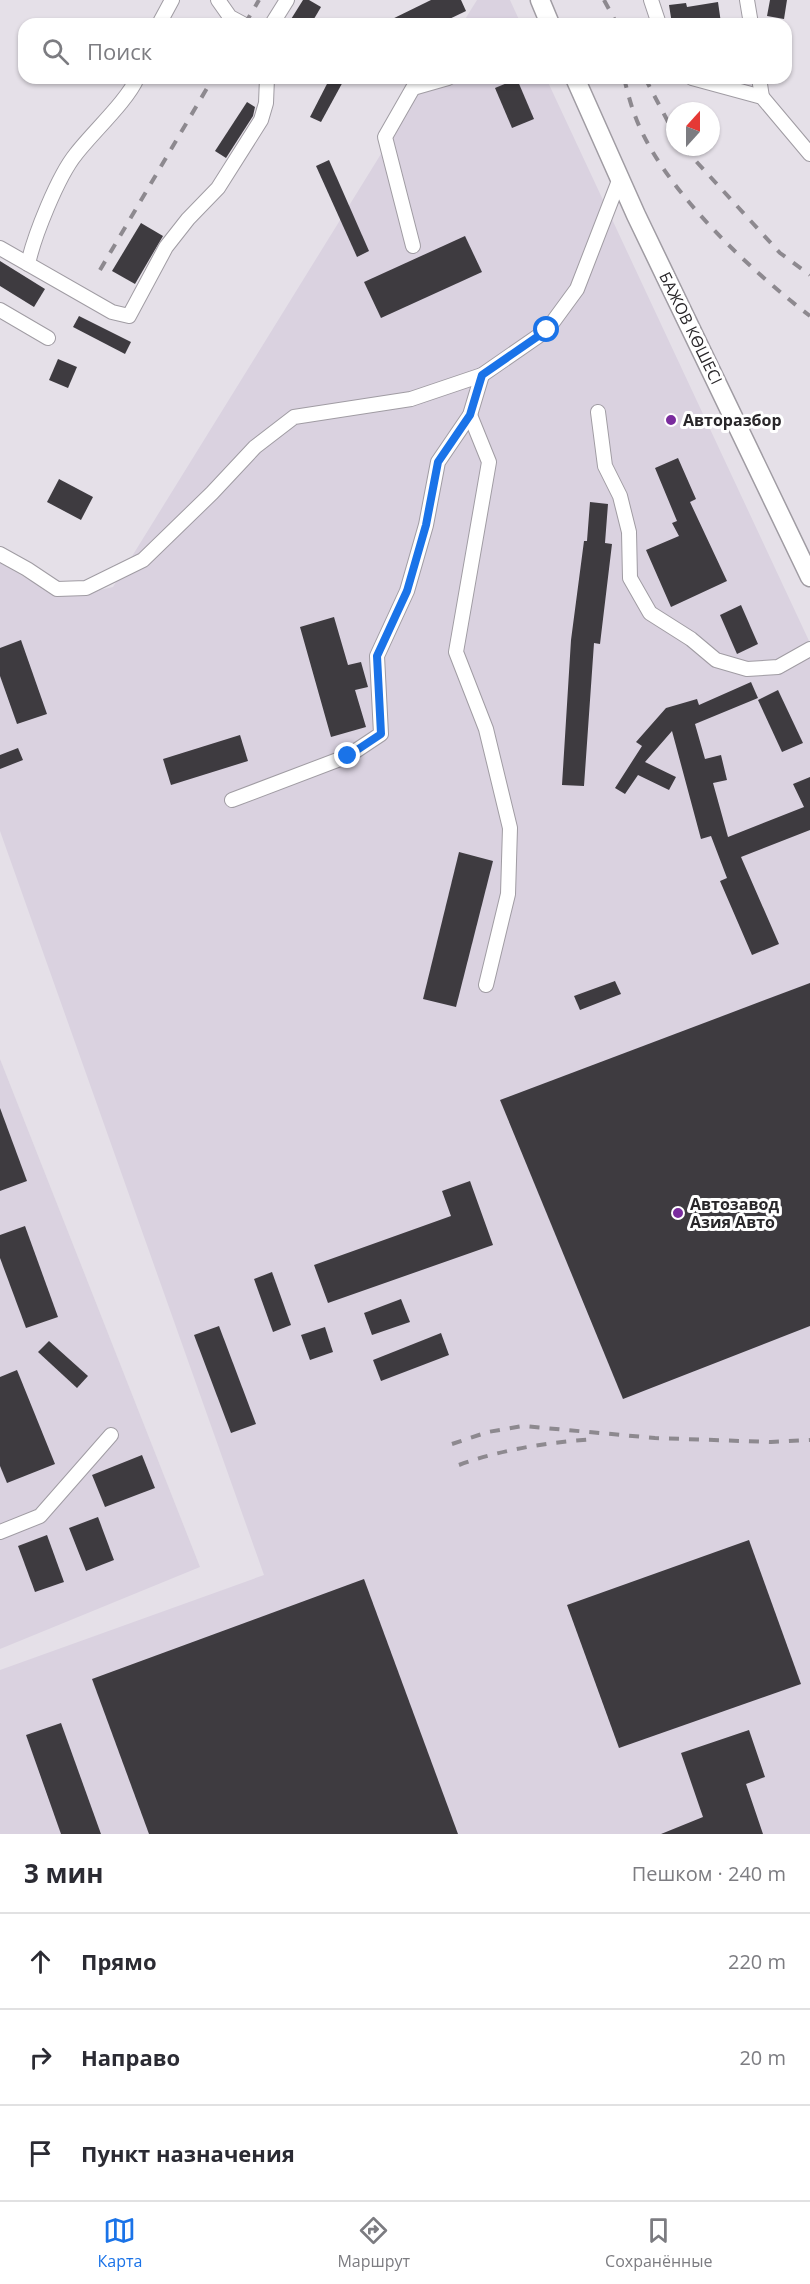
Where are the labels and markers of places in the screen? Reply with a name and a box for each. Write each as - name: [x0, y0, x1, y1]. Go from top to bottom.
- place label: Авторазбор: [683, 409, 782, 431]
- marker: Авторазбор: [664, 413, 678, 427]
- place label: Автозавод Азия Авто: [690, 1193, 779, 1233]
- marker: Автозавод Азия Авто: [671, 1206, 685, 1220]

